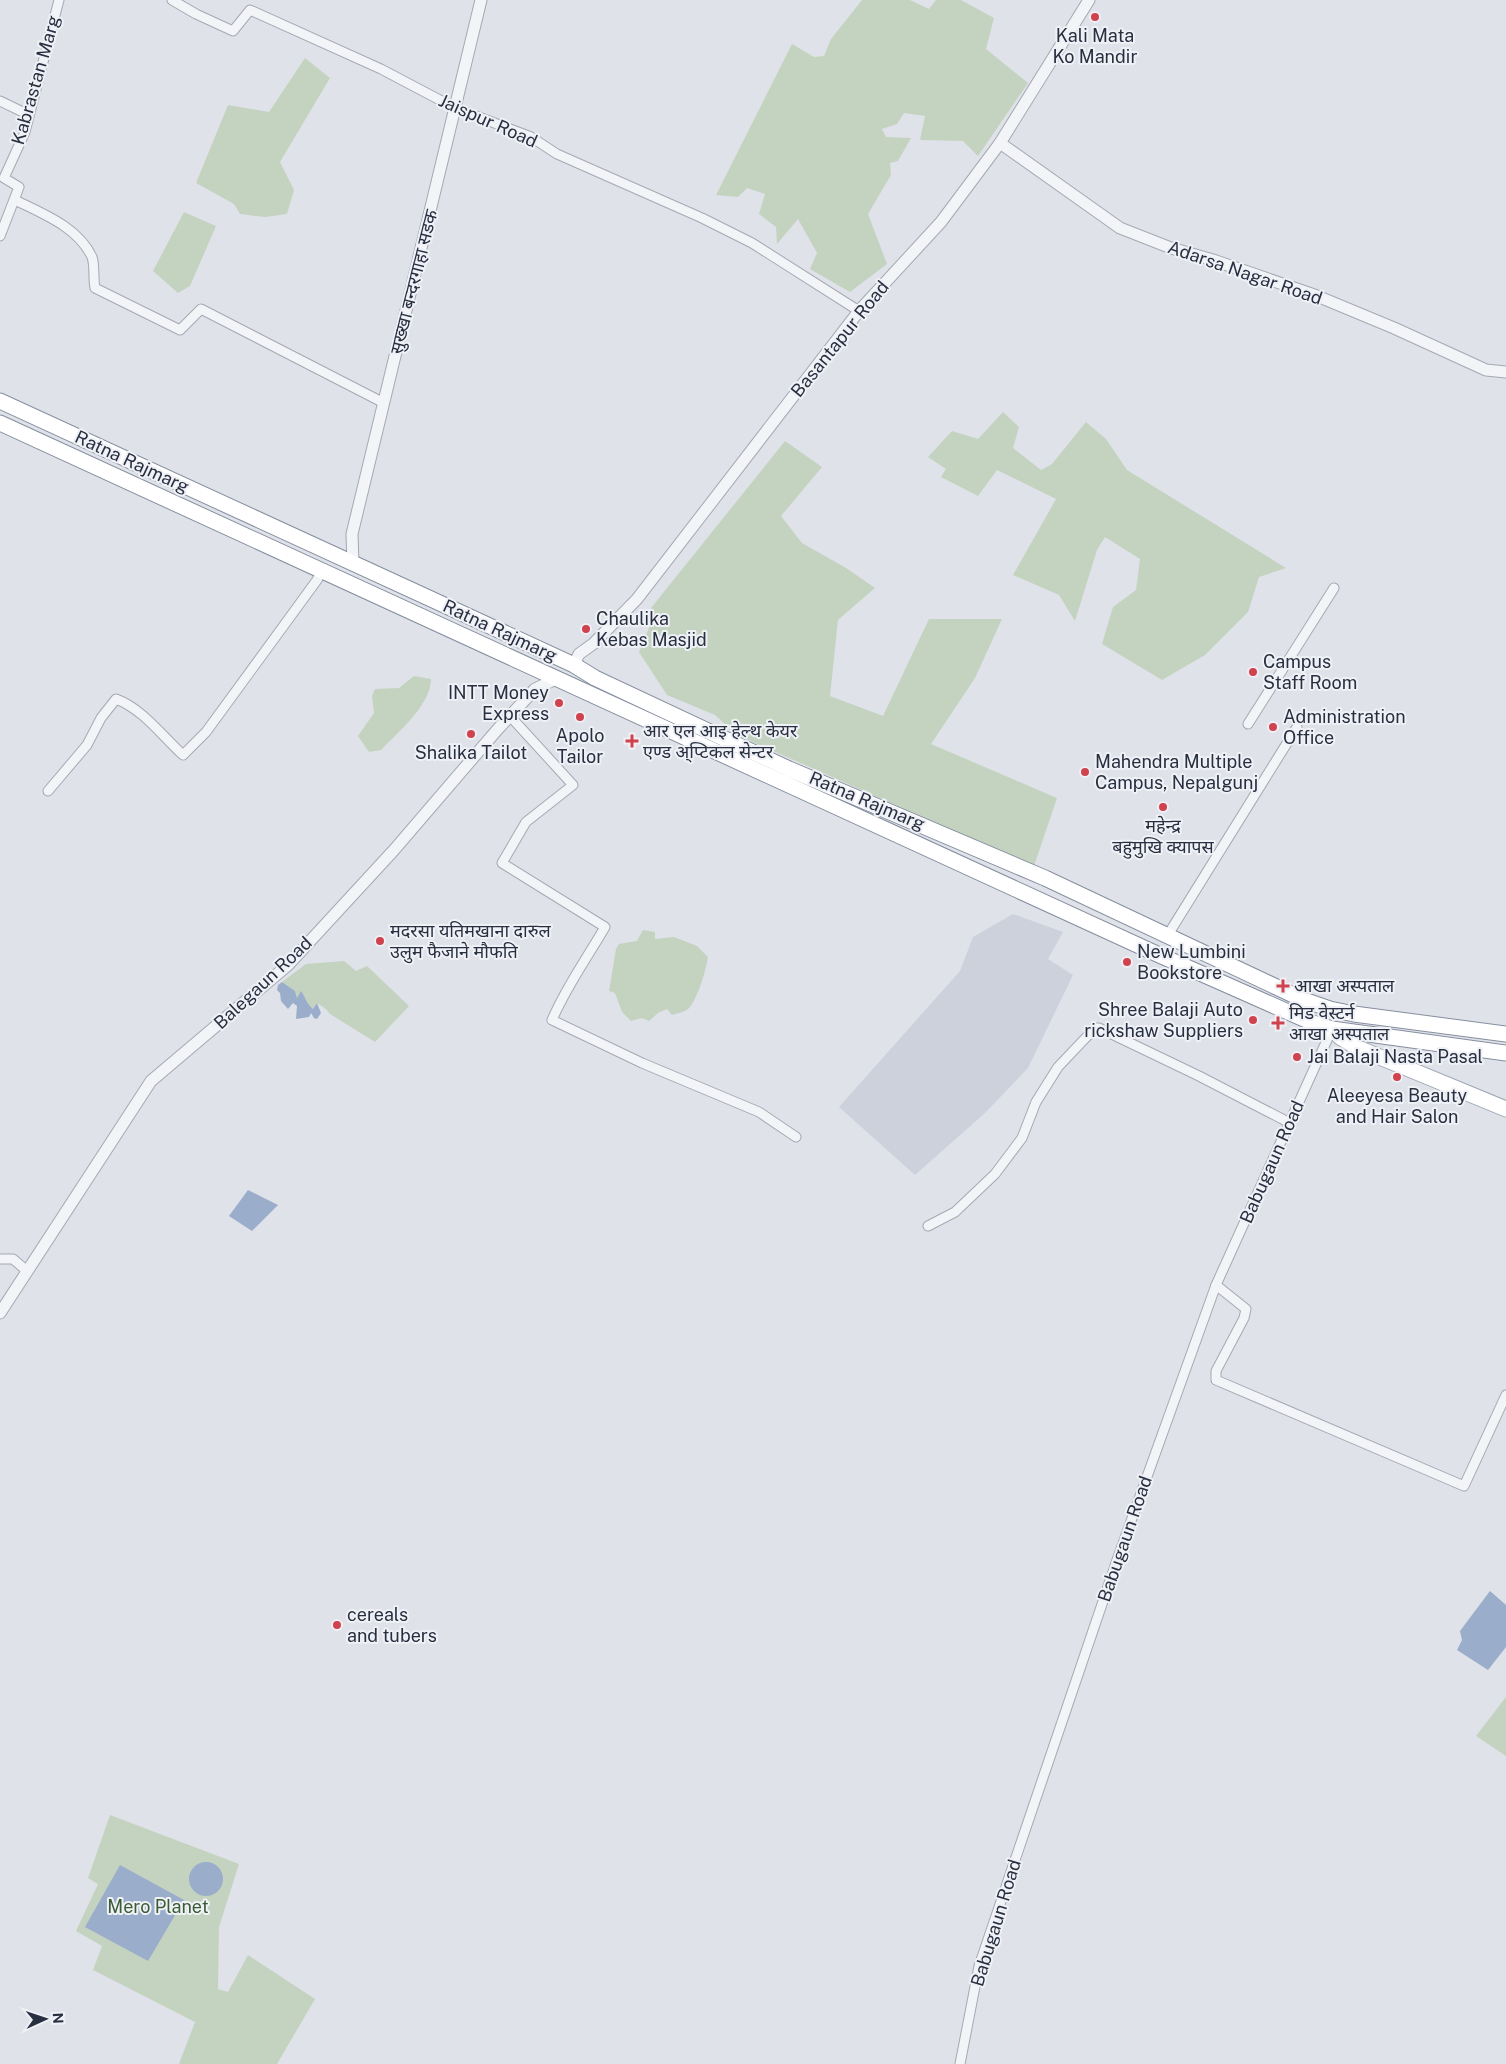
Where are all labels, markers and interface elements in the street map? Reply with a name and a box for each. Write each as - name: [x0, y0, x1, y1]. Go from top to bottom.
- marker: Kali Mata Ko Mandir: [1089, 11, 1101, 23]
- street label: Kabrastan Marg: [7, 13, 64, 147]
- place label: Kali Mata Ko Mandir: [1053, 25, 1137, 67]
- street label: Jaispur Road: [436, 89, 541, 152]
- street label: सुख्खा बन्दरगाहा सडक: [385, 206, 444, 357]
- street label: Adarsa Nagar Road: [1165, 236, 1325, 309]
- street label: Basantapur Road: [786, 276, 893, 401]
- street label: Ratna Rajmarg: [72, 426, 193, 497]
- street label: Ratna Rajmarg: [440, 595, 561, 666]
- place label: Chaulika Kebas Masjid: [596, 608, 707, 650]
- marker: Chaulika Kebas Masjid: [580, 623, 592, 635]
- place label: Campus Staff Room: [1263, 651, 1357, 693]
- marker: Campus Staff Room: [1247, 666, 1259, 678]
- place label: INTT Money Express: [448, 682, 549, 724]
- marker: INTT Money Express: [553, 697, 565, 709]
- place label: Administration Office: [1283, 706, 1406, 748]
- marker: Apolo Tailor: [574, 711, 586, 723]
- place label: आर एल आइ हेल्थ केयर एण्ड अ्प्टिकल सेन्टर: [643, 720, 798, 763]
- marker: Administration Office: [1267, 721, 1279, 733]
- place label: Apolo Tailor: [556, 725, 604, 767]
- marker: Shalika Tailot: [465, 728, 477, 740]
- marker: आर एल आइ हेल्थ केयर एण्ड अ्प्टिकल सेन्टर: [625, 734, 639, 748]
- place label: Shalika Tailot: [415, 742, 527, 763]
- place label: Mahendra Multiple Campus, Nepalgunj: [1095, 751, 1258, 793]
- marker: Mahendra Multiple Campus, Nepalgunj: [1079, 766, 1091, 778]
- street label: Ratna Rajmarg: [806, 767, 928, 834]
- marker: महेन्द्र बहुमुखि क्यापस: [1157, 801, 1169, 813]
- place label: महेन्द्र बहुमुखि क्यापस: [1112, 815, 1215, 859]
- place label: मदरसा यतिमखाना दारुल उलुम फैजाने माैफति: [390, 920, 551, 964]
- street label: Balegaun Road: [209, 932, 316, 1033]
- marker: मदरसा यतिमखाना दारुल उलुम फैजाने माैफति: [374, 935, 386, 947]
- place label: New Lumbini Bookstore: [1137, 941, 1246, 983]
- marker: New Lumbini Bookstore: [1121, 956, 1133, 968]
- place label: आखा अस्पताल: [1294, 975, 1395, 996]
- marker: आखा अस्पताल: [1276, 979, 1290, 993]
- place label: Shree Balaji Auto rickshaw Suppliers: [1084, 999, 1243, 1041]
- place label: मिड वेस्टर्न आखा अस्पताल: [1289, 1002, 1390, 1044]
- marker: Shree Balaji Auto rickshaw Suppliers: [1247, 1014, 1259, 1026]
- marker: मिड वेस्टर्न आखा अस्पताल: [1271, 1016, 1285, 1030]
- place label: Jai Balaji Nasta Pasal: [1307, 1046, 1483, 1067]
- marker: Jai Balaji Nasta Pasal: [1291, 1051, 1303, 1063]
- marker: Aleeyesa Beauty and Hair Salon: [1391, 1071, 1403, 1083]
- place label: Aleeyesa Beauty and Hair Salon: [1327, 1085, 1468, 1127]
- street label: Babugaun Road: [1235, 1097, 1308, 1226]
- street label: Babugaun Road: [1093, 1473, 1156, 1605]
- place label: cereals and tubers: [347, 1604, 437, 1646]
- marker: cereals and tubers: [331, 1619, 343, 1631]
- street label: Babugaun Road: [966, 1857, 1025, 1989]
- park label: Mero Planet: [107, 1896, 209, 1917]
- north arrow: [20, 1994, 70, 2044]
- text: N: [50, 2012, 66, 2024]

